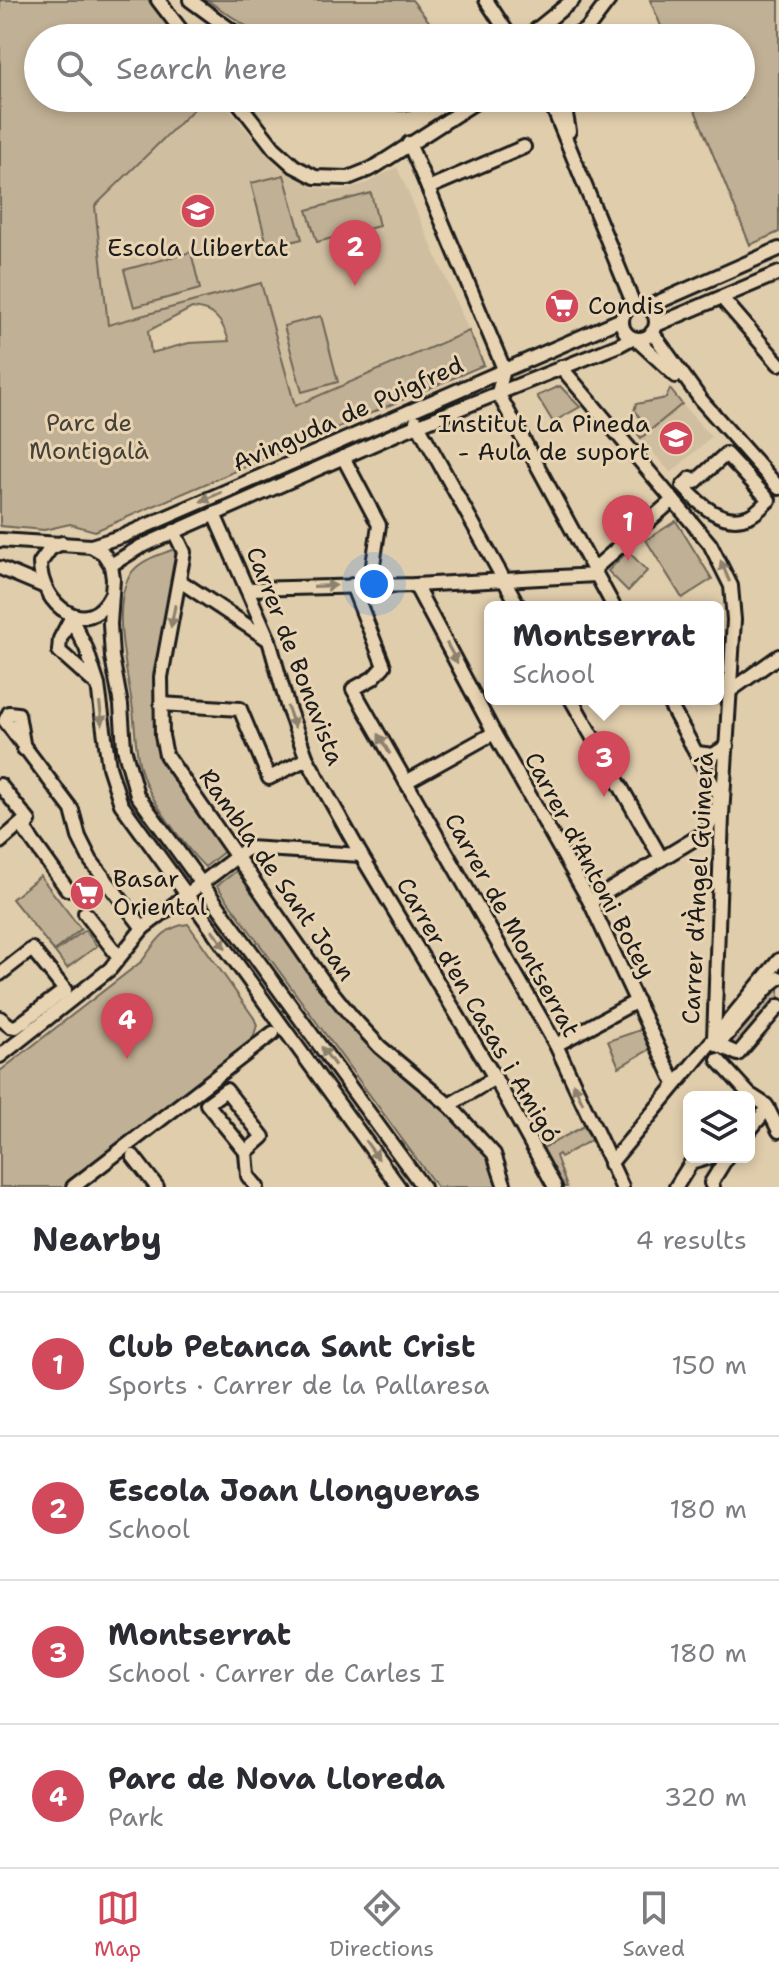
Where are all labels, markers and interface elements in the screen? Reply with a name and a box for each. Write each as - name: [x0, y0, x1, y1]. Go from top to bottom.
- search box: [24, 24, 755, 112]
- icon: search: [52, 46, 96, 90]
- text: Search here: [116, 48, 287, 89]
- school or university icon: Escola Llibertat: [179, 192, 217, 230]
- pin: 2: [329, 220, 381, 286]
- place label: Escola Llibertat: [107, 232, 289, 264]
- supermarket icon: Condis: [543, 287, 581, 325]
- place label: Condis: [588, 290, 665, 322]
- street label: Avinguda de Puigfred: [228, 349, 468, 479]
- park label: Parc de Montigalà: [29, 407, 149, 467]
- place label: Institut La Pineda - Aula de suport: [438, 408, 650, 468]
- school or university icon: Institut La Pineda - Aula de suport: [657, 419, 695, 457]
- one-way arrow: [200, 491, 223, 504]
- pin: 1: [602, 495, 654, 561]
- street label: Carrer de Bonavista: [239, 542, 351, 770]
- one-way arrow: [718, 560, 731, 583]
- your location: [354, 564, 394, 604]
- one-way arrow: [313, 580, 338, 593]
- popup: [484, 601, 724, 705]
- one-way arrow: [166, 604, 178, 629]
- text: Montserrat: [512, 615, 696, 656]
- one-way arrow: [445, 642, 458, 665]
- text: School: [512, 656, 594, 691]
- one-way arrow: [95, 702, 108, 727]
- one-way arrow: [286, 705, 298, 729]
- pin: 3: [578, 731, 630, 797]
- one-way arrow: [377, 733, 391, 755]
- street label: Carrer d'Antoni Botey: [517, 746, 663, 984]
- street label: Carrer d'Àngel Guimerà: [675, 751, 721, 1025]
- street label: Rambla de Sant Joan: [192, 763, 362, 987]
- street label: Carrer de Montserrat: [437, 807, 587, 1043]
- place label: Basar Oriental: [113, 863, 208, 923]
- street label: Carrer d'en Casas i Amigó: [389, 872, 567, 1148]
- supermarket icon: Basar Oriental: [68, 874, 106, 912]
- one-way arrow: [211, 929, 226, 950]
- pin: 4: [101, 993, 153, 1059]
- one-way arrow: [320, 1046, 336, 1066]
- one-way arrow: [571, 1082, 585, 1105]
- map controls: [683, 1091, 755, 1163]
- button: layers: [683, 1091, 755, 1163]
- one-way arrow: [364, 1139, 379, 1160]
- text: Nearby: [32, 1216, 162, 1262]
- text: 4 results: [635, 1222, 747, 1257]
- text: Club Petanca Sant Crist: [108, 1326, 475, 1367]
- text: 1: [52, 1347, 64, 1382]
- text: 150 m: [671, 1347, 747, 1382]
- text: Sports · Carrer de la Pallaresa: [108, 1367, 489, 1402]
- text: Escola Joan Llongueras: [108, 1470, 480, 1511]
- text: 2: [49, 1491, 67, 1526]
- text: 180 m: [669, 1491, 747, 1526]
- text: School: [108, 1511, 190, 1546]
- text: Montserrat: [108, 1614, 291, 1655]
- text: 3: [49, 1635, 67, 1670]
- text: 180 m: [669, 1635, 747, 1670]
- text: School · Carrer de Carles I: [108, 1655, 445, 1690]
- text: Parc de Nova Lloreda: [108, 1758, 445, 1799]
- text: 4: [49, 1779, 67, 1814]
- text: 320 m: [664, 1779, 747, 1814]
- text: Park: [108, 1799, 164, 1834]
- tab: Map: [94, 1886, 141, 1963]
- tab: Directions: [329, 1886, 434, 1963]
- tab: Saved: [622, 1886, 685, 1963]

